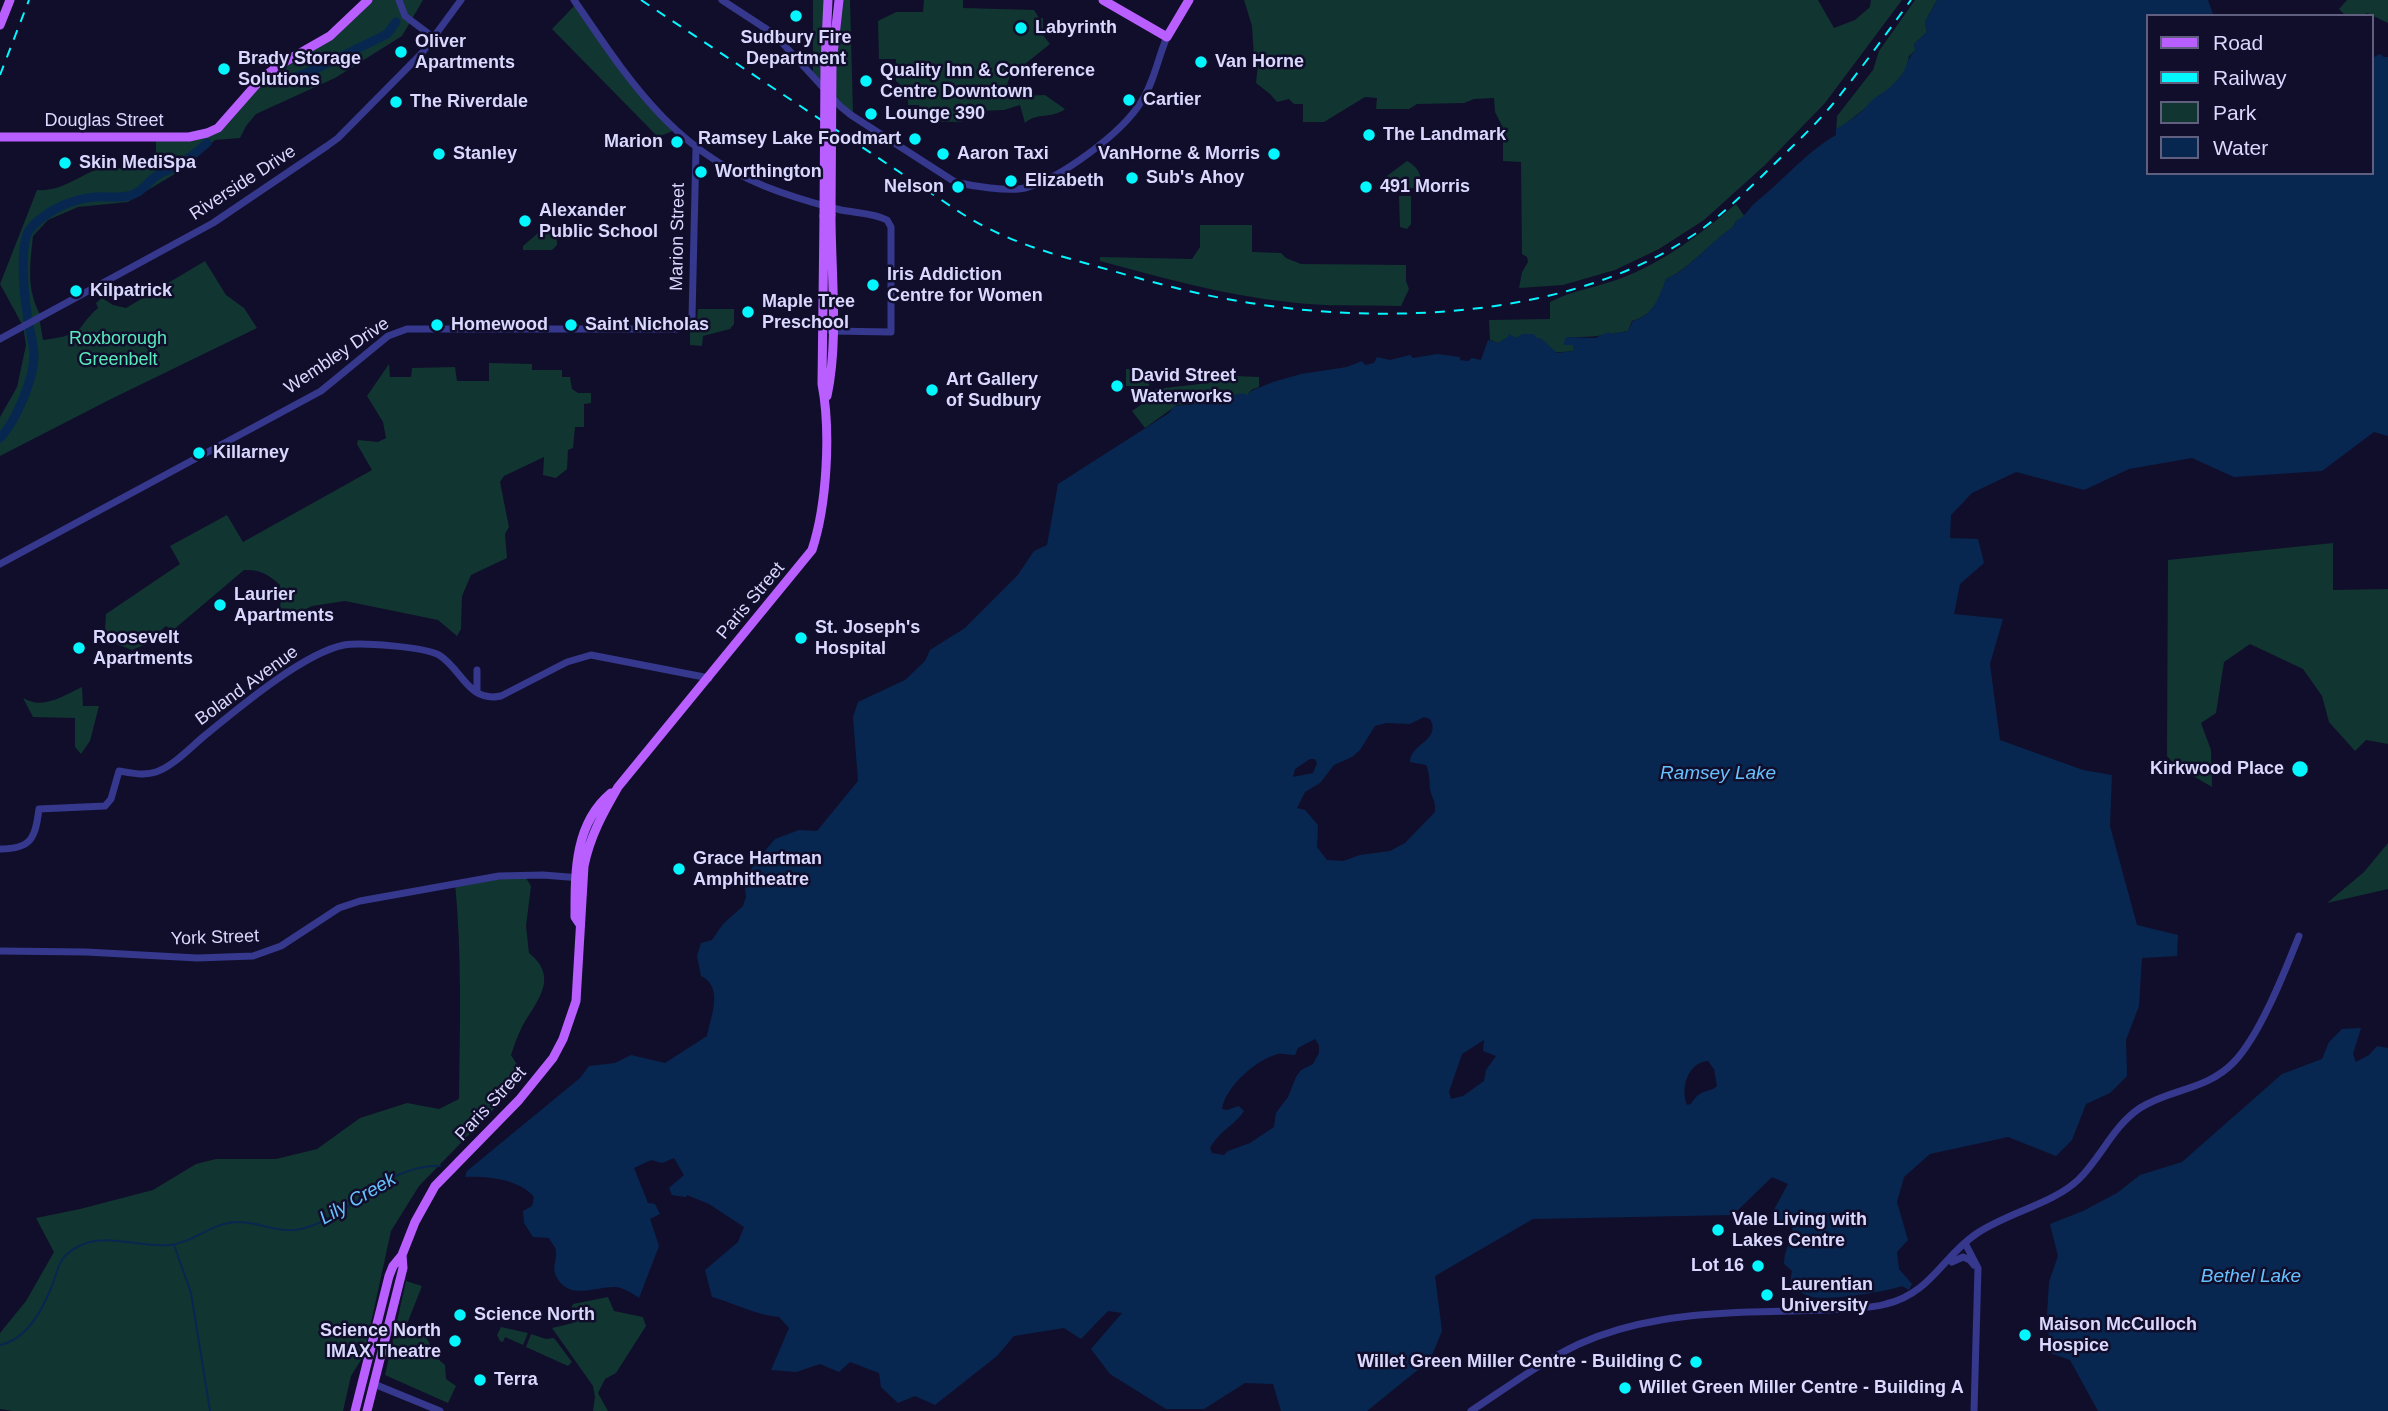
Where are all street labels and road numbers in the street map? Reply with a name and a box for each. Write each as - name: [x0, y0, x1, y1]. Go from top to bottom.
- street label: Douglas Street: [44, 110, 164, 132]
- street label: Riverside Drive: [186, 141, 300, 225]
- street label: Marion Street: [666, 183, 690, 291]
- street label: Wembley Drive: [281, 313, 393, 399]
- street label: Paris Street: [713, 558, 789, 644]
- street label: Boland Avenue: [191, 641, 303, 731]
- street label: York Street: [170, 926, 260, 950]
- street label: Paris Street: [451, 1062, 531, 1146]

